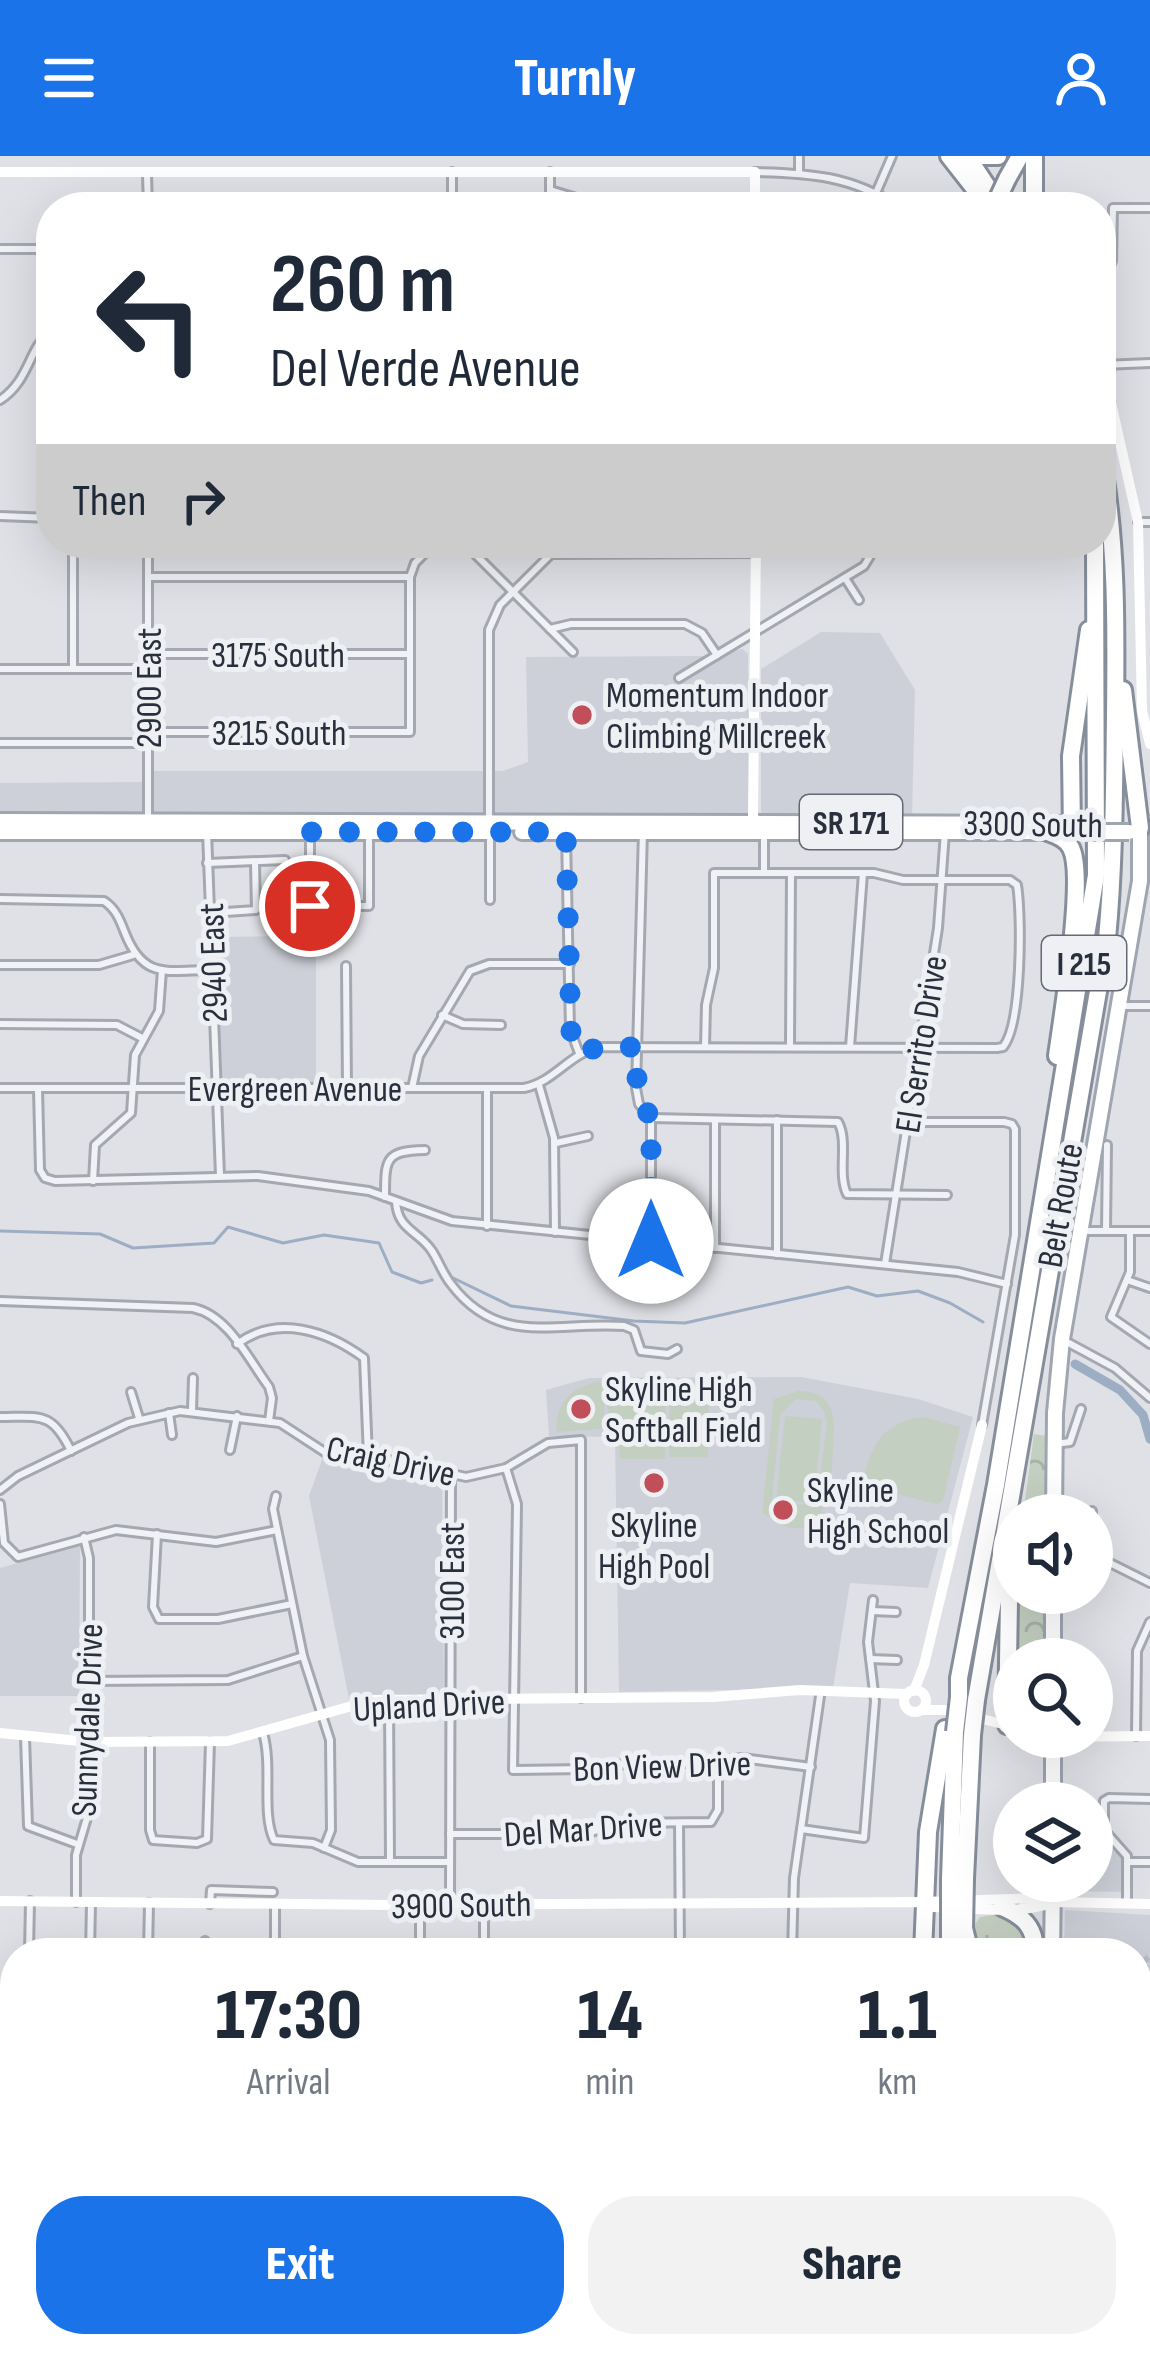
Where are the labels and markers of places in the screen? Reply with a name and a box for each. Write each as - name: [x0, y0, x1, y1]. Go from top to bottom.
- place label: Momentum Indoor Climbing Millcreek: [606, 675, 828, 759]
- marker: Momentum Indoor Climbing Millcreek: [569, 702, 595, 728]
- pin: [259, 855, 361, 957]
- place label: Skyline High Softball Field: [605, 1369, 762, 1453]
- marker: Skyline High Softball Field: [568, 1396, 594, 1422]
- marker: Skyline High Pool: [641, 1470, 667, 1496]
- place label: Skyline High School: [807, 1470, 949, 1554]
- marker: Skyline High School: [770, 1497, 796, 1523]
- place label: Skyline High Pool: [598, 1505, 710, 1589]

